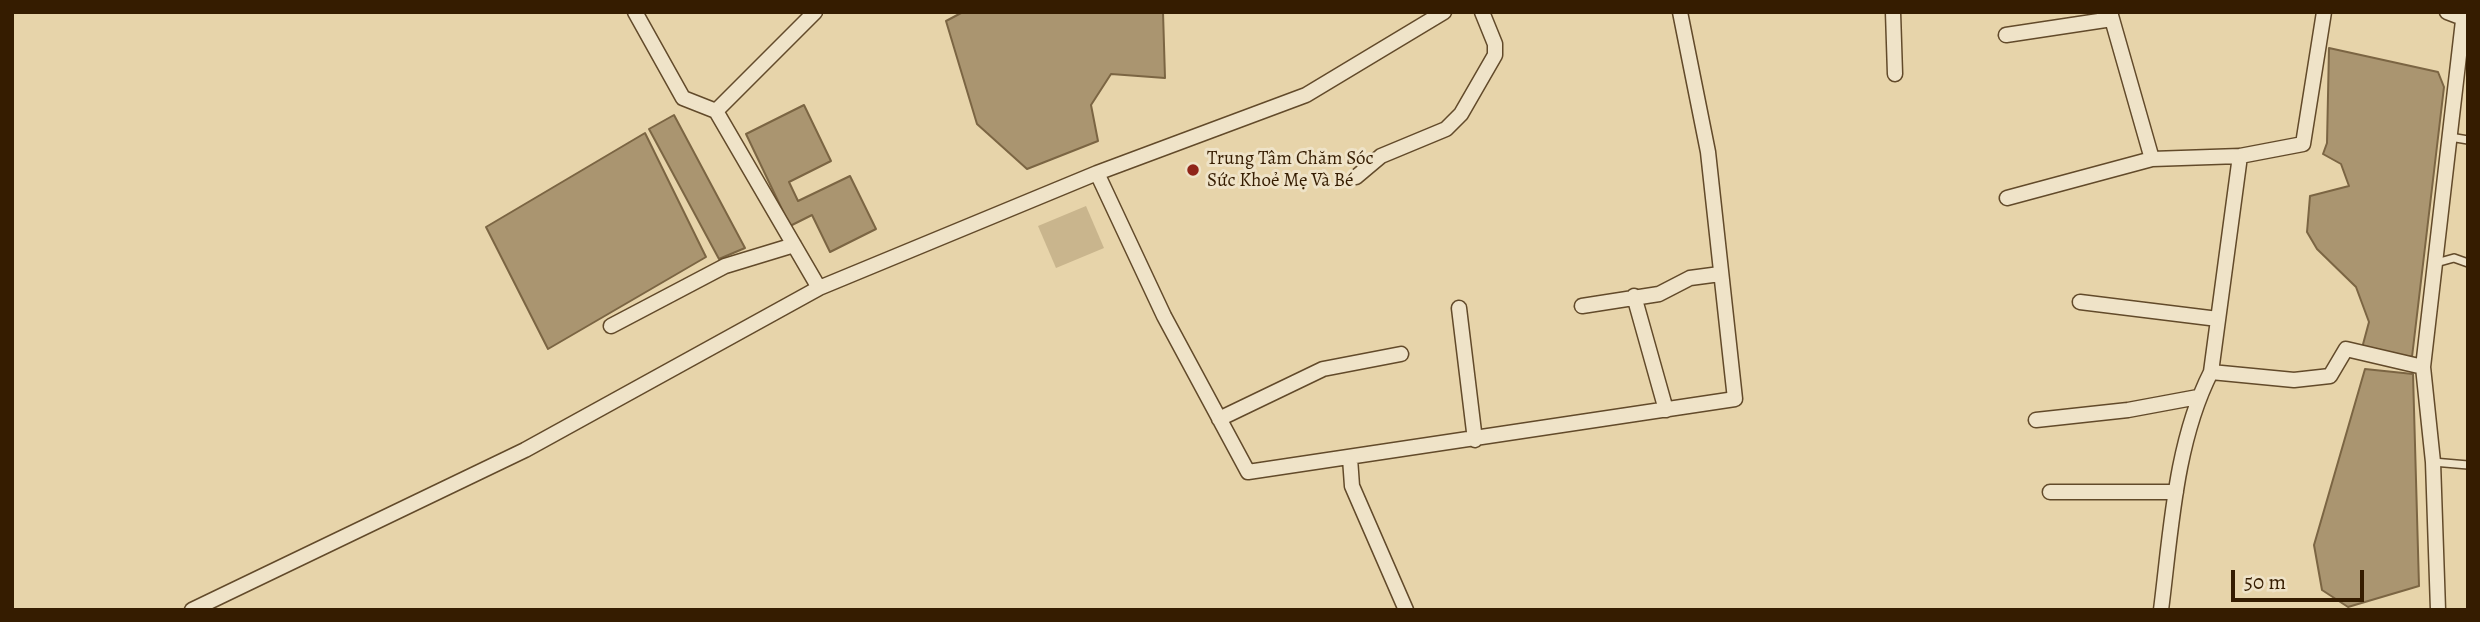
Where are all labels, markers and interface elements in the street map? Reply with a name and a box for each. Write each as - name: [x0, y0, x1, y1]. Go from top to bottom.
- place label: Trung Tâm Chăm Sóc Sức Khoẻ Mẹ Và Bé: [1207, 148, 1374, 192]
- marker: Trung Tâm Chăm Sóc Sức Khoẻ Mẹ Và Bé: [1185, 162, 1201, 178]
- scale bar: [2235, 556, 2368, 600]
- text: 50 m: [2244, 568, 2286, 596]

